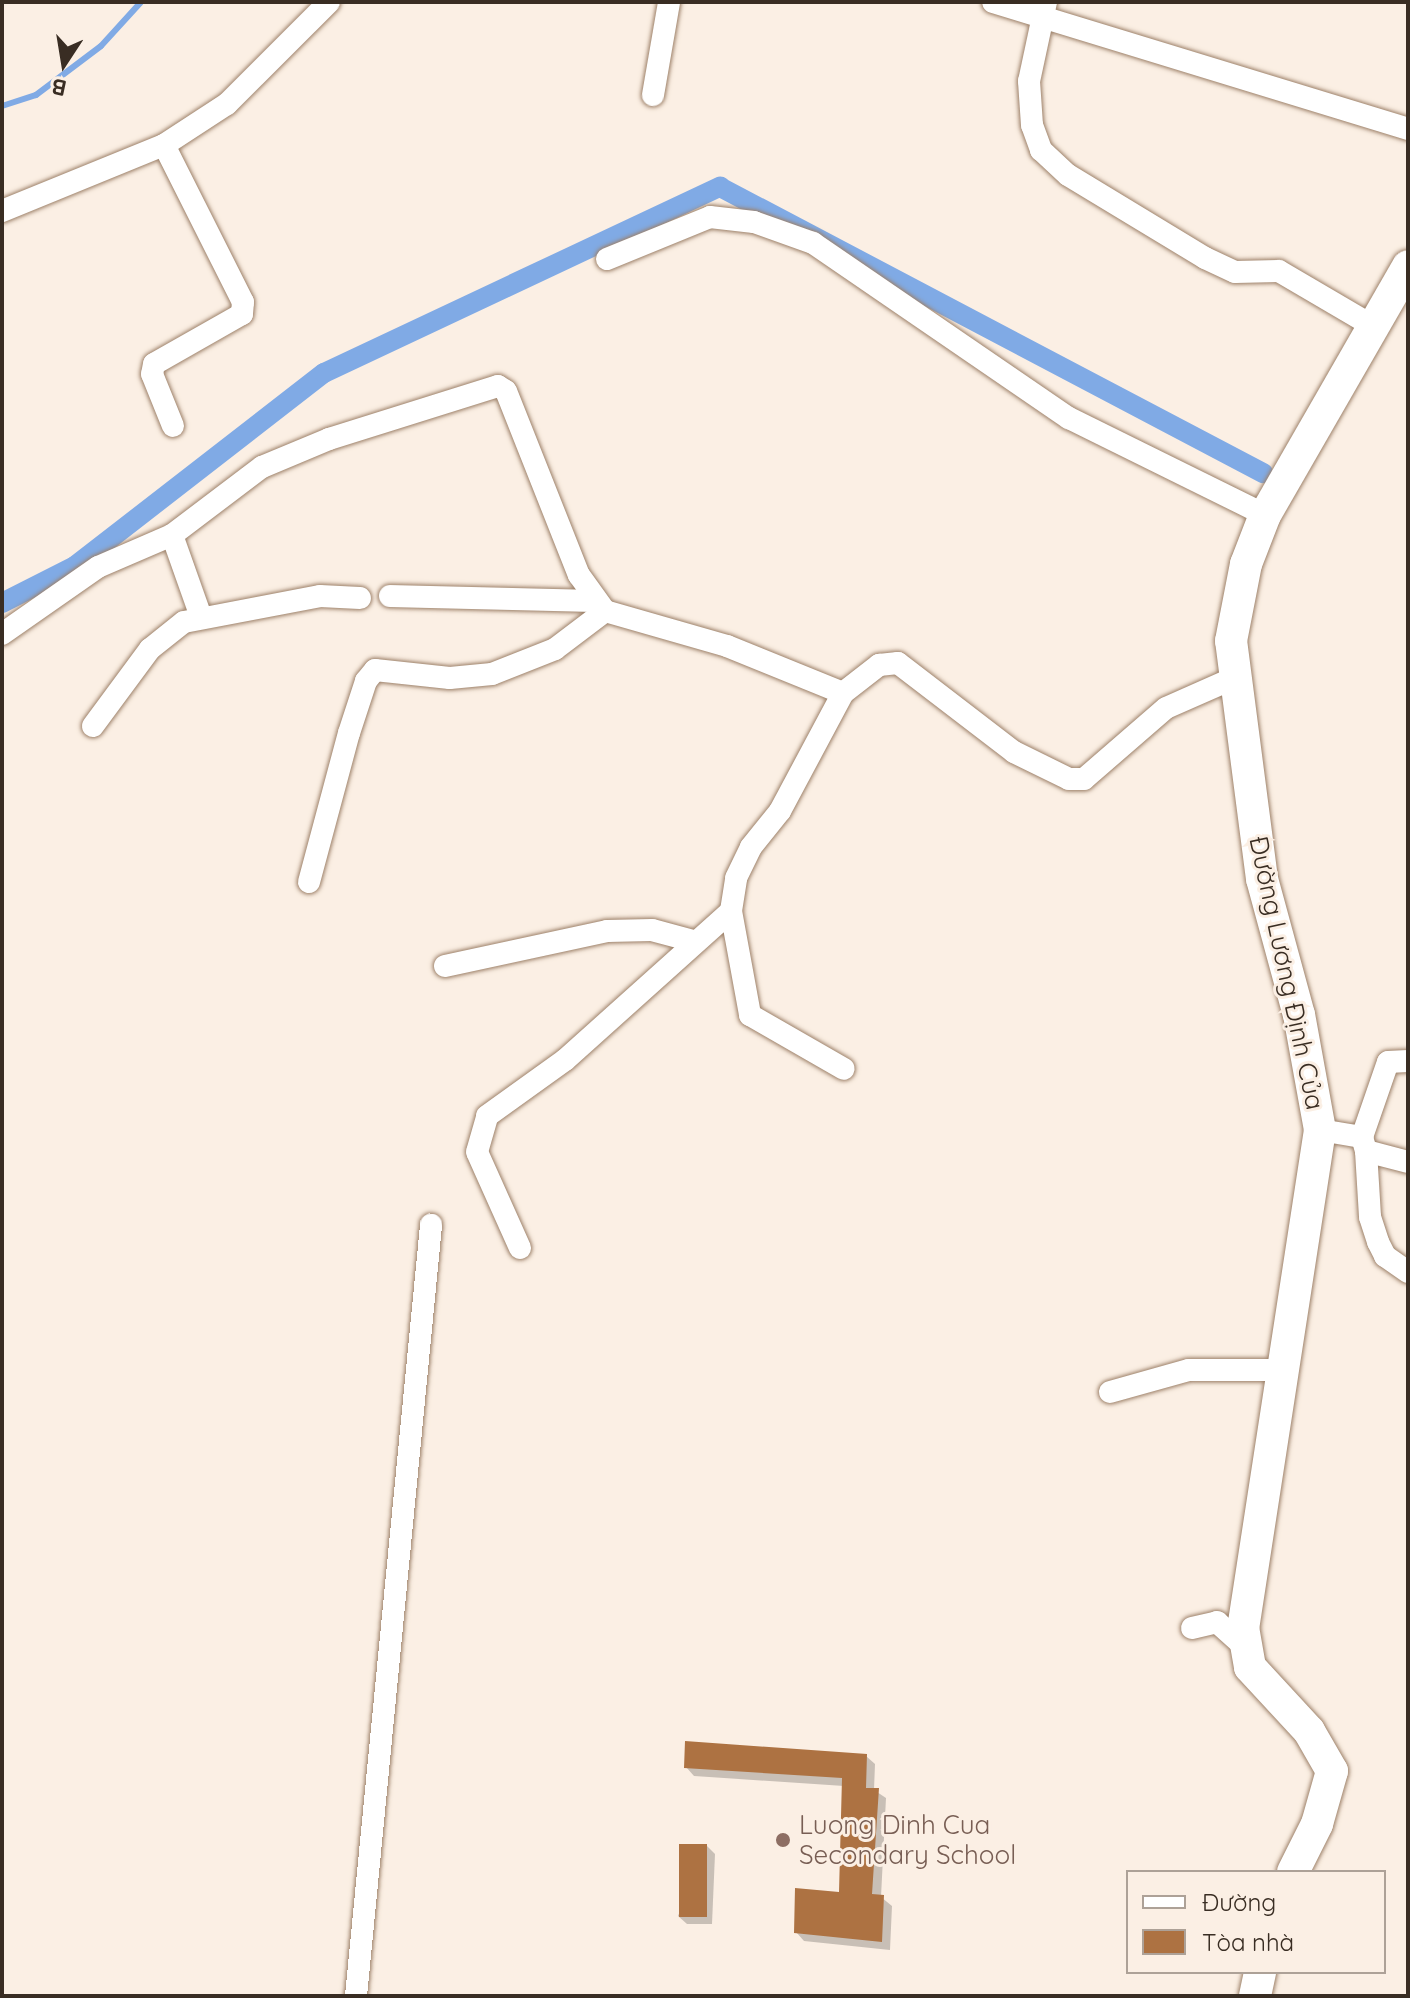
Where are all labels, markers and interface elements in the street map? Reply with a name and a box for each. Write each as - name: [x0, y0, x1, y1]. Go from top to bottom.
- north arrow: [24, 24, 104, 104]
- text: B: [49, 72, 69, 103]
- street label: Đường Lương Định Của: [1243, 833, 1331, 1113]
- place label: Luong Dinh Cua Secondary School: [799, 1809, 1016, 1870]
- marker: Luong Dinh Cua Secondary School: [774, 1831, 792, 1849]
- legend: [1126, 1870, 1386, 1974]
- text: Đường: [1202, 1887, 1276, 1917]
- text: Tòa nhà: [1202, 1927, 1294, 1957]

